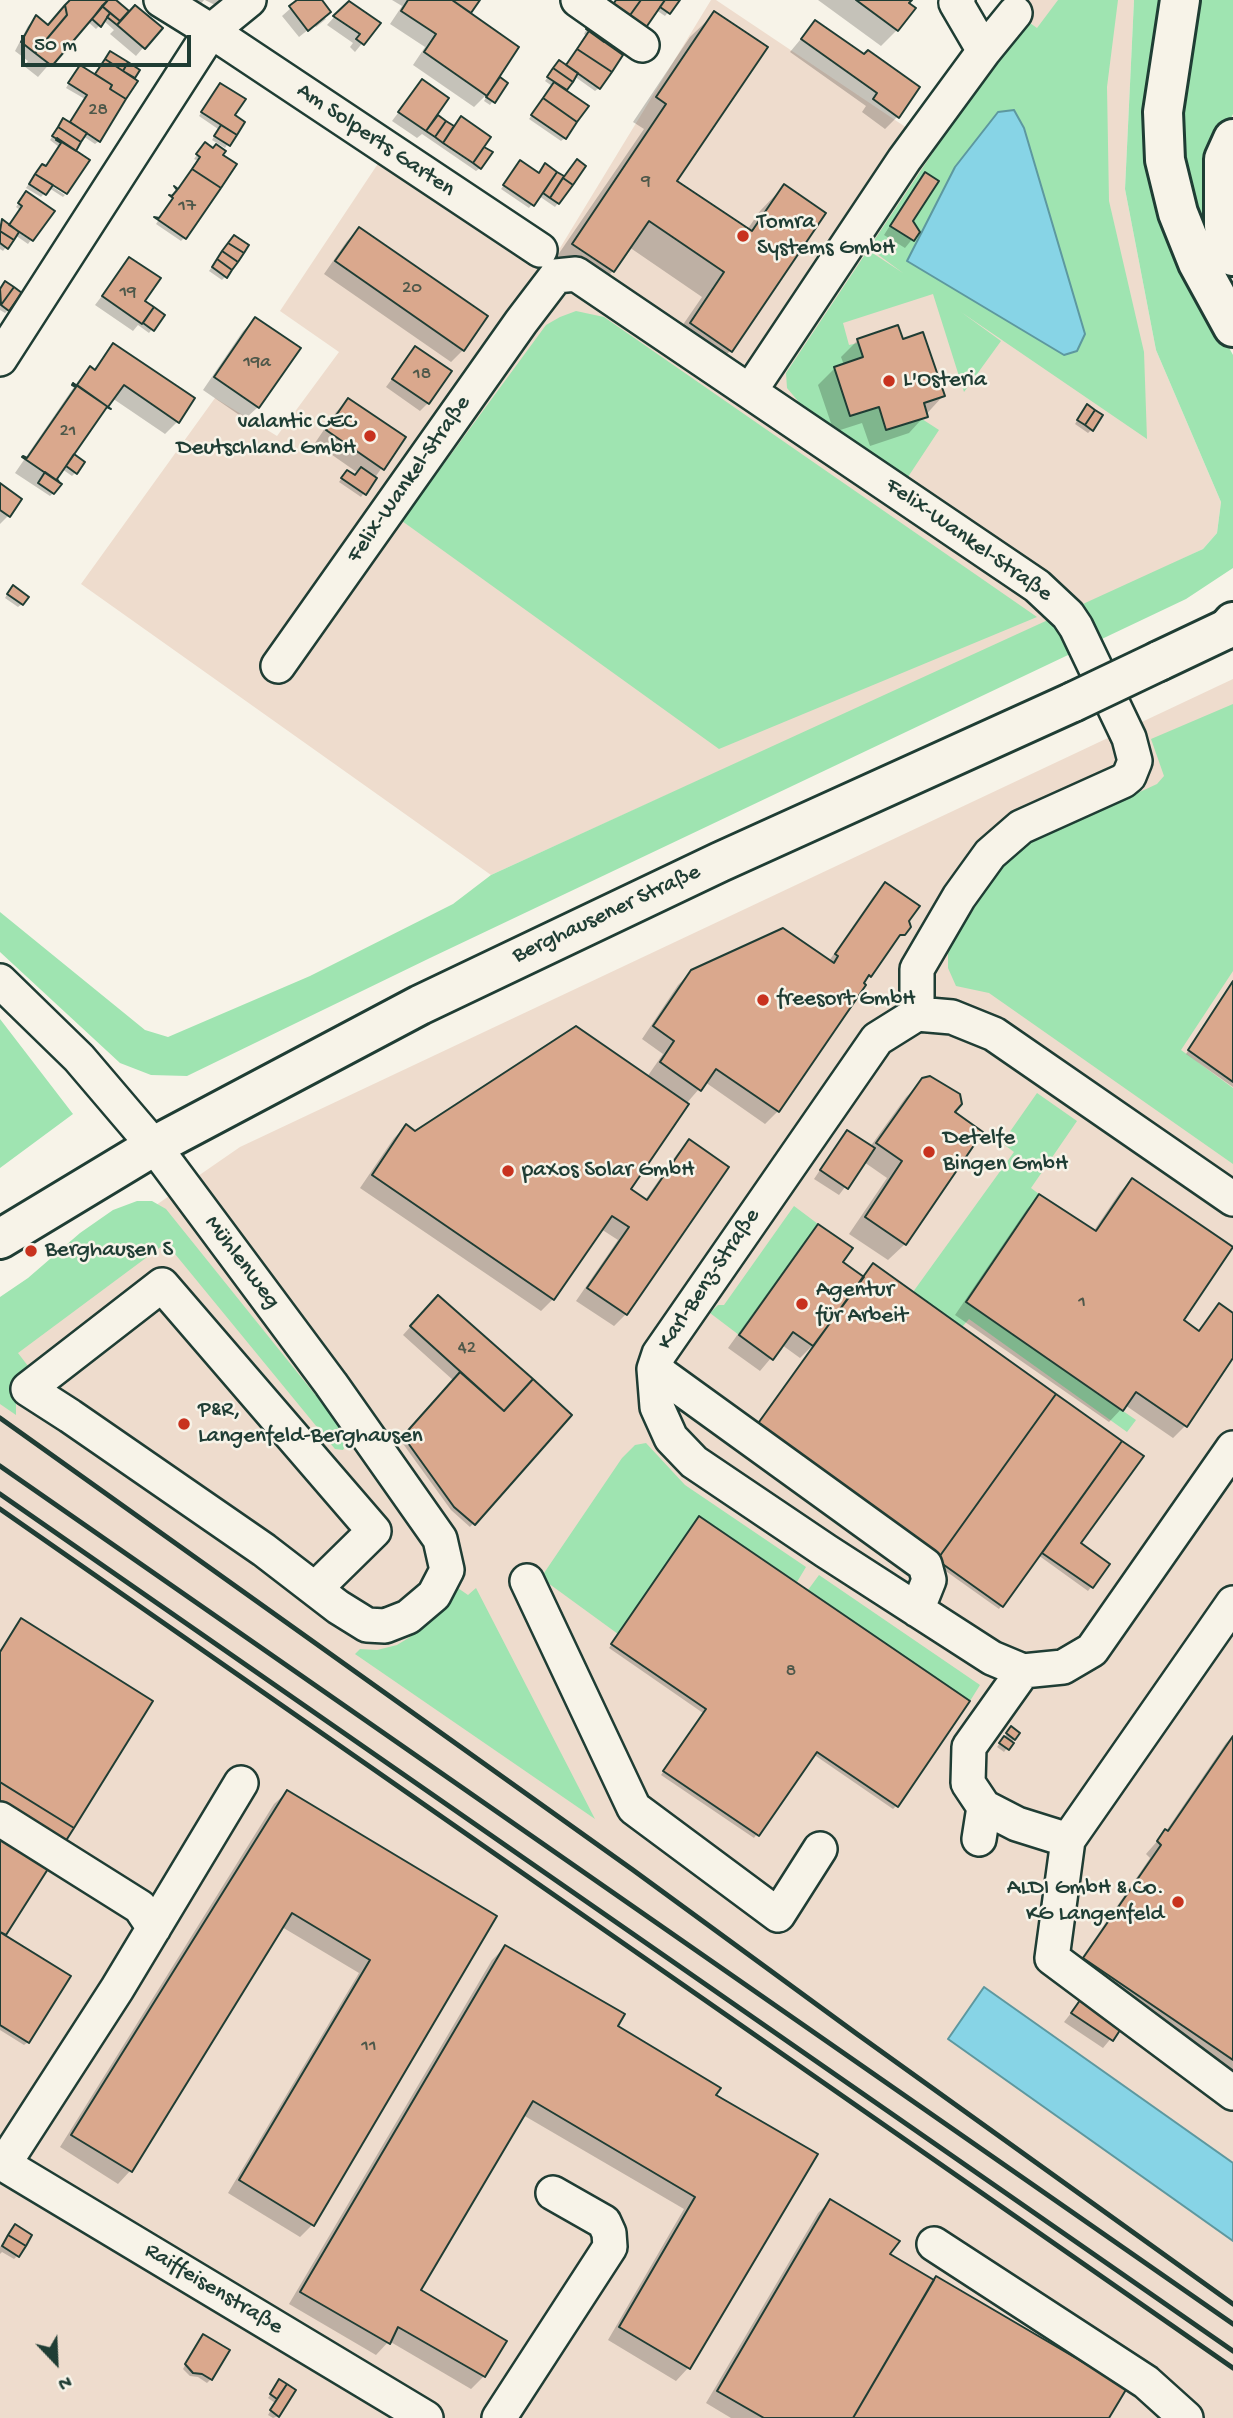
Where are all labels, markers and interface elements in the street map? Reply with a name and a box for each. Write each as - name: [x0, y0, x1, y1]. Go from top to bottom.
- scale bar: [24, 21, 194, 65]
- text: 50 m: [34, 34, 77, 59]
- street label: Am Solperts Garten: [290, 78, 460, 204]
- house number: 28: [88, 100, 108, 122]
- house number: 9: [641, 171, 651, 193]
- house number: 17: [178, 196, 196, 218]
- place label: Tomra Systems GmbH: [757, 209, 895, 263]
- marker: Tomra Systems GmbH: [735, 228, 751, 244]
- house number: 20: [402, 278, 422, 300]
- house number: 19: [119, 282, 137, 304]
- house number: 19a: [243, 352, 271, 374]
- house number: 18: [413, 364, 431, 386]
- place label: L'Osteria: [903, 367, 987, 395]
- marker: L'Osteria: [881, 373, 897, 389]
- street label: Felix-Wankel-Straße: [342, 391, 478, 569]
- place label: valantic CEC Deutschland GmbH: [177, 409, 356, 463]
- house number: 21: [60, 421, 76, 443]
- marker: valantic CEC Deutschland GmbH: [362, 428, 378, 444]
- street label: Felix-Wankel-Straße: [879, 473, 1057, 609]
- street label: Berghausener Straße: [509, 859, 705, 971]
- place label: freesort GmbH: [777, 986, 915, 1014]
- marker: freesort GmbH: [755, 992, 771, 1008]
- place label: Detelfe Bingen GmbH: [943, 1125, 1068, 1179]
- marker: Detelfe Bingen GmbH: [921, 1144, 937, 1160]
- place label: paXos Solar GmbH: [522, 1157, 694, 1185]
- marker: paXos Solar GmbH: [500, 1163, 516, 1179]
- street label: Karl-Benz-Straße: [653, 1204, 767, 1356]
- street label: Mühlenweg: [197, 1211, 285, 1315]
- place label: Berghausen S: [45, 1237, 173, 1265]
- marker: Berghausen S: [23, 1243, 39, 1259]
- place label: Agentur für Arbeit: [816, 1277, 908, 1331]
- house number: 1: [1078, 1292, 1086, 1314]
- marker: Agentur für Arbeit: [794, 1296, 810, 1312]
- house number: 42: [458, 1338, 476, 1360]
- place label: P&R, Langenfeld-Berghausen: [198, 1397, 423, 1451]
- marker: P&R, Langenfeld-Berghausen: [176, 1416, 192, 1432]
- house number: 8: [786, 1661, 796, 1683]
- place label: ALDI GmbH & Co. KG Langenfeld: [1007, 1875, 1164, 1929]
- marker: ALDI GmbH & Co. KG Langenfeld: [1170, 1894, 1186, 1910]
- house number: 11: [361, 2036, 377, 2058]
- street label: Raiffeisenstraße: [139, 2238, 287, 2342]
- north arrow: [21, 2327, 91, 2397]
- text: N: [54, 2369, 75, 2395]

